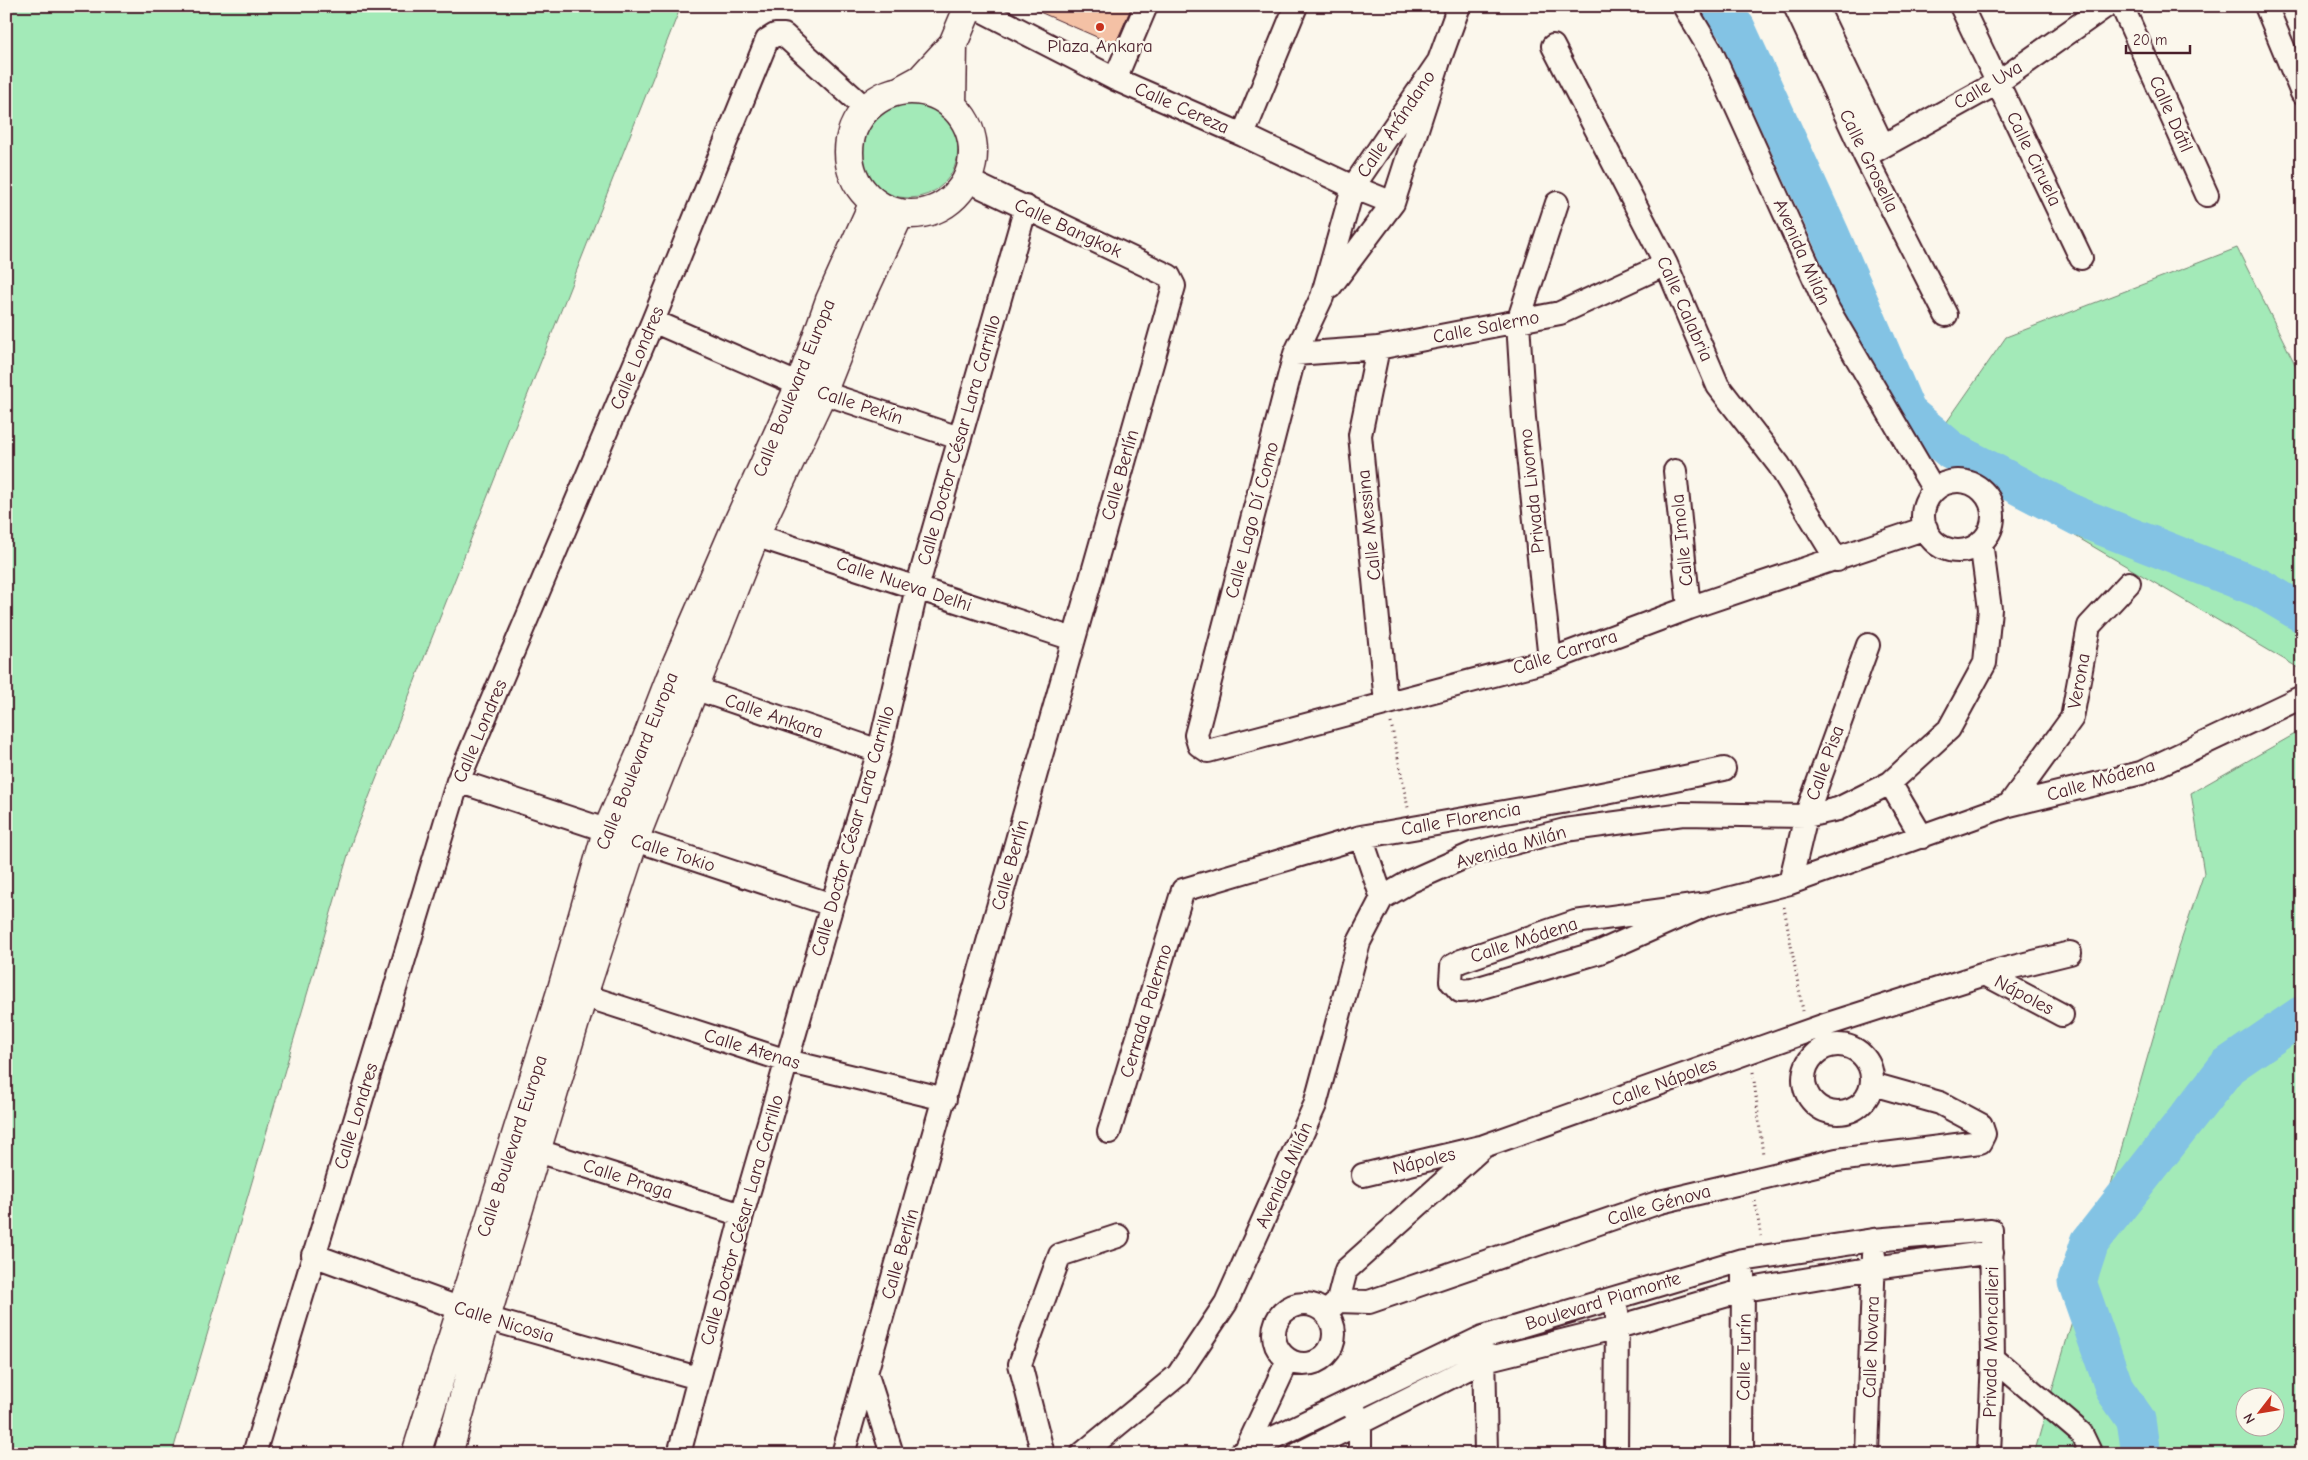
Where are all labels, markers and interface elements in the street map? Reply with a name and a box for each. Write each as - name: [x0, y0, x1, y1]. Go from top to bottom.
- marker: Plaza Ankara: [1094, 21, 1106, 33]
- scale bar: [2126, 22, 2189, 54]
- text: 20 m: [2133, 31, 2167, 49]
- place label: Plaza Ankara: [1047, 35, 1153, 57]
- street label: Calle Uva: [1950, 56, 2026, 114]
- street label: Calle Arándano: [1352, 66, 1440, 182]
- street label: Calle Dátil: [2144, 72, 2198, 156]
- street label: Calle Cereza: [1131, 77, 1233, 139]
- street label: Calle Grosella: [1835, 106, 1903, 216]
- street label: Calle Ciruela: [2002, 108, 2066, 210]
- street label: Calle Bangkok: [1011, 194, 1126, 263]
- street label: Avenida Milán: [1769, 196, 1835, 308]
- street label: Calle Calabria: [1652, 253, 1718, 365]
- street label: Calle Boulevard Europa: [748, 296, 840, 480]
- street label: Calle Londres: [605, 303, 669, 413]
- street label: Calle Salerno: [1431, 306, 1541, 348]
- street label: Calle Doctor César Lara Carrillo: [913, 312, 1005, 568]
- street label: Calle Pekín: [814, 381, 906, 429]
- street label: Calle Berlín: [1097, 427, 1143, 523]
- street label: Privada Livorno: [1514, 427, 1550, 555]
- street label: Calle Lago Dí Como: [1221, 439, 1283, 601]
- street label: Calle Messina: [1352, 468, 1386, 582]
- street label: Calle Imola: [1666, 493, 1698, 587]
- street label: Calle Nueva Delhi: [833, 552, 975, 616]
- street label: Calle Carrara: [1510, 625, 1620, 679]
- street label: Verona: [2063, 651, 2095, 711]
- street label: Calle Boulevard Europa: [591, 669, 683, 853]
- street label: Calle Londres: [448, 676, 512, 786]
- street label: Calle Ankara: [722, 689, 826, 743]
- street label: Calle Doctor César Lara Carrillo: [807, 703, 899, 959]
- street label: Calle Pisa: [1801, 722, 1849, 804]
- street label: Calle Módena: [2044, 754, 2158, 806]
- street label: Calle Florencia: [1399, 798, 1523, 840]
- street label: Calle Berlín: [987, 817, 1033, 913]
- street label: Avenida Milán: [1453, 821, 1569, 873]
- street label: Calle Tokio: [628, 829, 718, 877]
- street label: Calle Módena: [1468, 912, 1580, 968]
- street label: Cerrada Palermo: [1115, 942, 1177, 1080]
- street label: Nápoles: [1991, 970, 2058, 1020]
- street label: Calle Atenas: [701, 1024, 803, 1074]
- street label: Calle Boulevard Europa: [472, 1052, 552, 1240]
- street label: Calle Nápoles: [1609, 1053, 1719, 1111]
- street label: Calle Londres: [329, 1060, 383, 1172]
- street label: Calle Doctor César Lara Carrillo: [696, 1092, 788, 1348]
- street label: Avenida Milán: [1251, 1119, 1317, 1231]
- street label: Nápoles: [1390, 1143, 1458, 1179]
- street label: Calle Praga: [580, 1154, 676, 1204]
- street label: Calle Génova: [1605, 1180, 1713, 1230]
- street label: Calle Berlín: [877, 1206, 923, 1302]
- street label: Privada Moncalieri: [1979, 1266, 2003, 1418]
- street label: Boulevard Piamonte: [1523, 1267, 1683, 1335]
- street label: Calle Novara: [1858, 1295, 1884, 1399]
- street label: Calle Nicosia: [451, 1296, 557, 1348]
- street label: Calle Turín: [1732, 1313, 1756, 1401]
- north arrow: [2236, 1388, 2286, 1438]
- text: N: [2240, 1410, 2259, 1427]

